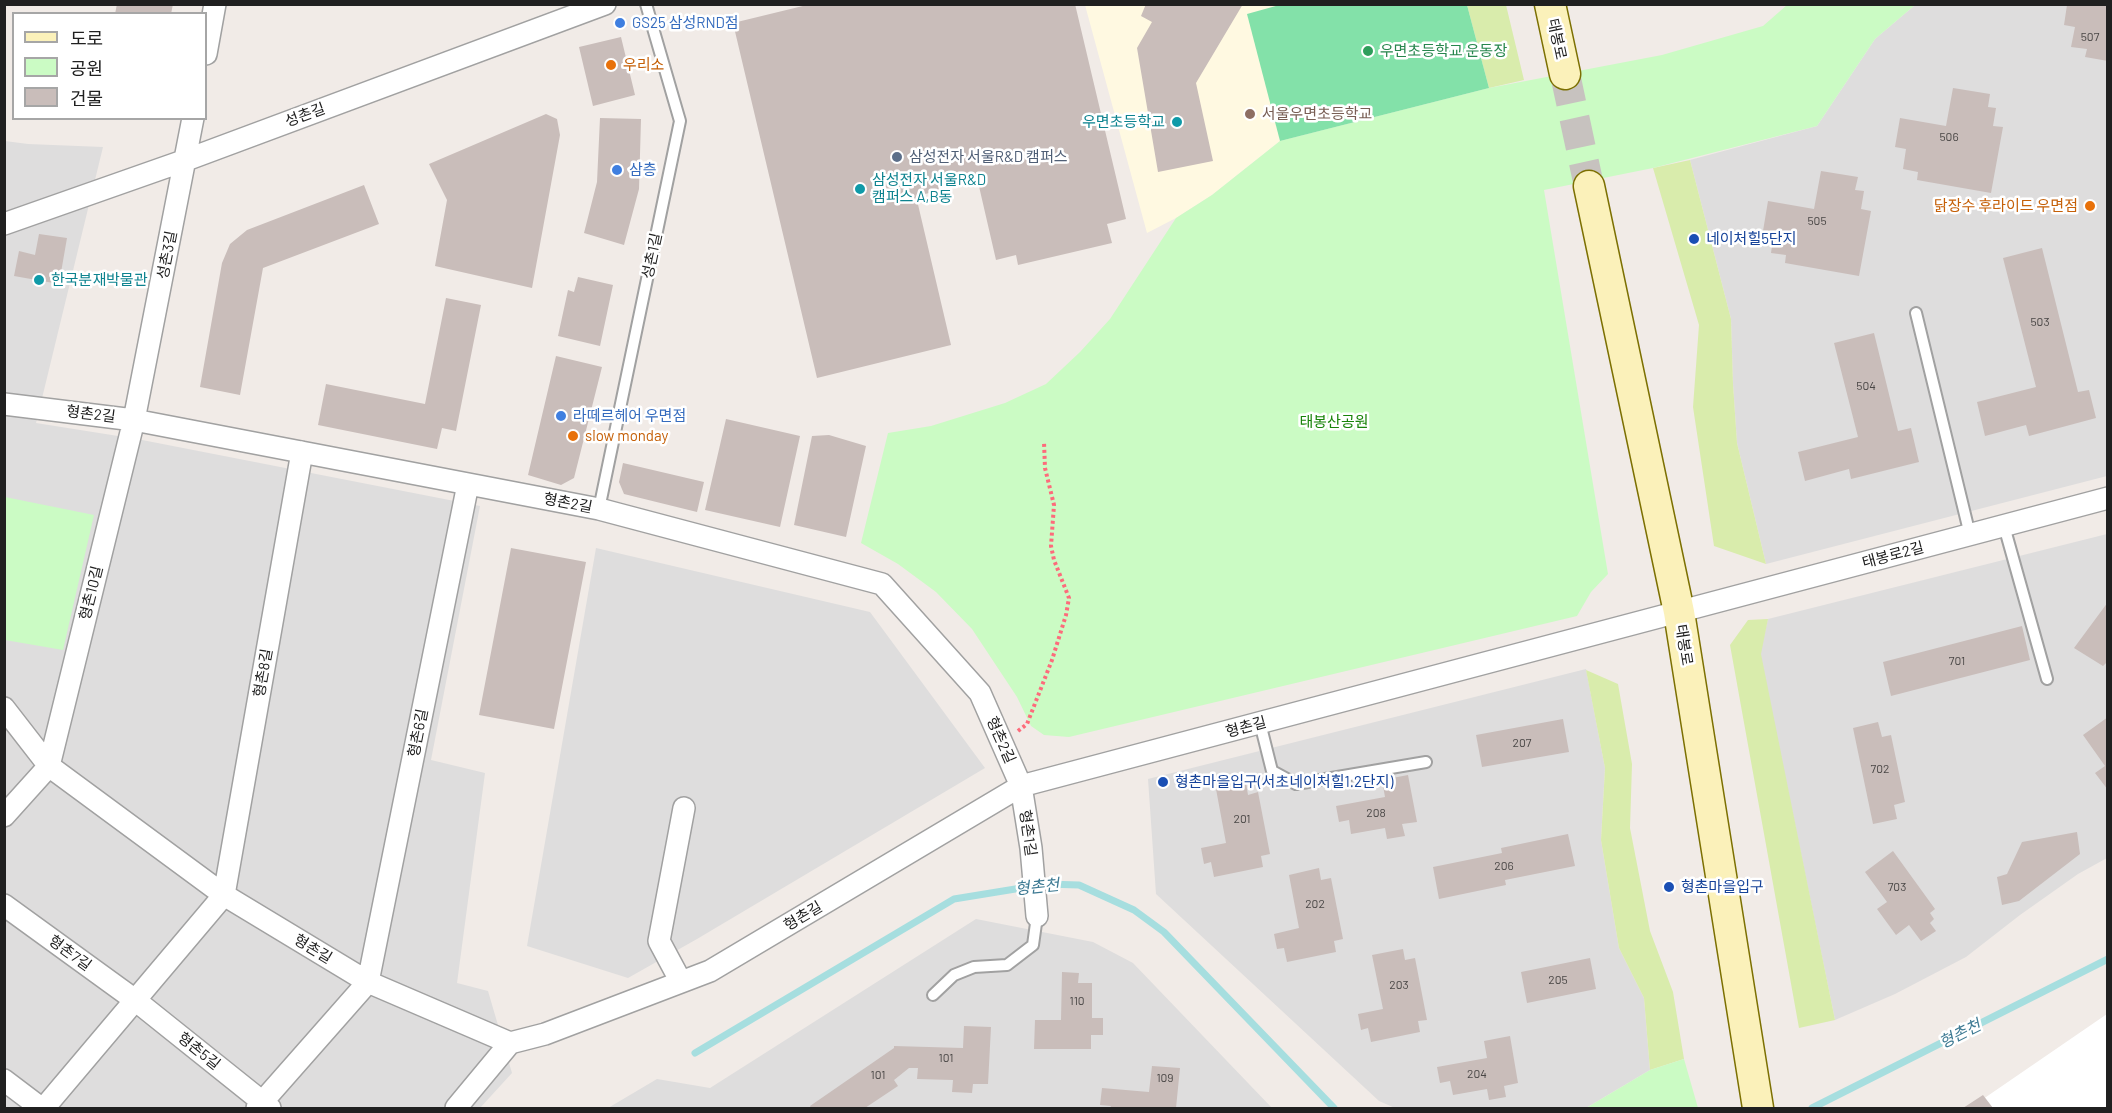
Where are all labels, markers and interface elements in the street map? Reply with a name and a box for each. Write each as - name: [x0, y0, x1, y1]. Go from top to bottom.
- legend: [12, 12, 207, 120]
- place label: GS25 삼성RND점: [632, 14, 738, 32]
- marker: GS25 삼성RND점: [613, 16, 627, 30]
- street label: 태봉로: [1544, 17, 1570, 61]
- text: 도로: [70, 27, 103, 49]
- house number: 507: [2081, 30, 2099, 44]
- place label: 우면초등학교 운동장: [1380, 42, 1507, 60]
- marker: 우면초등학교 운동장: [1361, 44, 1375, 58]
- place label: 우리소: [623, 56, 664, 74]
- text: 공원: [70, 57, 103, 79]
- marker: 우리소: [604, 58, 618, 72]
- text: 건물: [70, 87, 103, 109]
- street label: 성촌길: [282, 99, 328, 131]
- place label: 서울우면초등학교: [1262, 105, 1372, 123]
- marker: 서울우면초등학교: [1243, 107, 1257, 121]
- place label: 우면초등학교: [1082, 113, 1165, 131]
- marker: 우면초등학교: [1170, 115, 1184, 129]
- house number: 506: [1939, 130, 1959, 144]
- place label: 삼성전자 서울R&D 캠퍼스: [909, 148, 1068, 166]
- marker: 삼성전자 서울R&D 캠퍼스: [890, 150, 904, 164]
- place label: 삼층: [629, 161, 657, 179]
- marker: 삼층: [610, 163, 624, 177]
- place label: 삼성전자 서울R&D 캠퍼스 A,B동: [872, 171, 986, 206]
- marker: 삼성전자 서울R&D 캠퍼스 A,B동: [853, 182, 867, 196]
- place label: 닭장수 후라이드 우면점: [1934, 197, 2078, 215]
- marker: 닭장수 후라이드 우면점: [2083, 199, 2097, 213]
- house number: 505: [1807, 214, 1827, 228]
- street label: 성촌3길: [153, 229, 181, 281]
- place label: 네이처힐5단지: [1706, 230, 1797, 248]
- street label: 성촌1길: [638, 231, 666, 281]
- marker: 네이처힐5단지: [1687, 232, 1701, 246]
- place label: 한국분재박물관: [51, 271, 148, 289]
- marker: 한국분재박물관: [32, 273, 46, 287]
- house number: 503: [2030, 315, 2050, 329]
- house number: 504: [1856, 379, 1876, 393]
- street label: 형촌2길: [65, 402, 117, 426]
- place label: 라떼르헤어 우면점: [573, 407, 686, 425]
- marker: 라떼르헤어 우면점: [554, 409, 568, 423]
- park label: 태봉산공원: [1300, 413, 1368, 431]
- place label: slow monday: [585, 427, 668, 445]
- marker: slow monday: [566, 429, 580, 443]
- street label: 형촌2길: [542, 489, 594, 517]
- street label: 태봉로2길: [1860, 538, 1926, 572]
- street label: 형촌10길: [76, 564, 106, 622]
- street label: 태봉로: [1672, 623, 1696, 667]
- street label: 형촌8길: [250, 647, 276, 699]
- house number: 701: [1949, 654, 1965, 668]
- street label: 형촌6길: [404, 707, 432, 759]
- street label: 형촌길: [1224, 713, 1268, 741]
- street label: 형촌2길: [983, 714, 1019, 766]
- house number: 207: [1513, 736, 1531, 750]
- house number: 702: [1871, 762, 1889, 776]
- place label: 형촌마을입구(서초네이처힐1.2단지): [1175, 773, 1393, 791]
- marker: 형촌마을입구(서초네이처힐1.2단지): [1156, 775, 1170, 789]
- house number: 208: [1366, 806, 1386, 820]
- street label: 형촌1길: [1016, 809, 1040, 857]
- house number: 201: [1233, 812, 1251, 826]
- house number: 206: [1494, 859, 1514, 873]
- water label: 형촌천: [1014, 875, 1060, 899]
- place label: 형촌마을입구: [1681, 878, 1764, 896]
- marker: 형촌마을입구: [1662, 880, 1676, 894]
- house number: 703: [1888, 880, 1906, 894]
- house number: 202: [1305, 897, 1325, 911]
- street label: 형촌길: [781, 898, 825, 934]
- street label: 형촌7길: [45, 931, 95, 975]
- street label: 형촌길: [291, 931, 335, 967]
- house number: 205: [1548, 973, 1568, 987]
- house number: 203: [1389, 978, 1409, 992]
- house number: 110: [1069, 994, 1085, 1008]
- water label: 형촌천: [1936, 1015, 1984, 1053]
- street label: 형촌5길: [174, 1029, 224, 1073]
- house number: 101: [939, 1051, 953, 1065]
- house number: 204: [1467, 1067, 1487, 1081]
- house number: 101: [871, 1068, 885, 1082]
- house number: 109: [1156, 1071, 1174, 1085]

